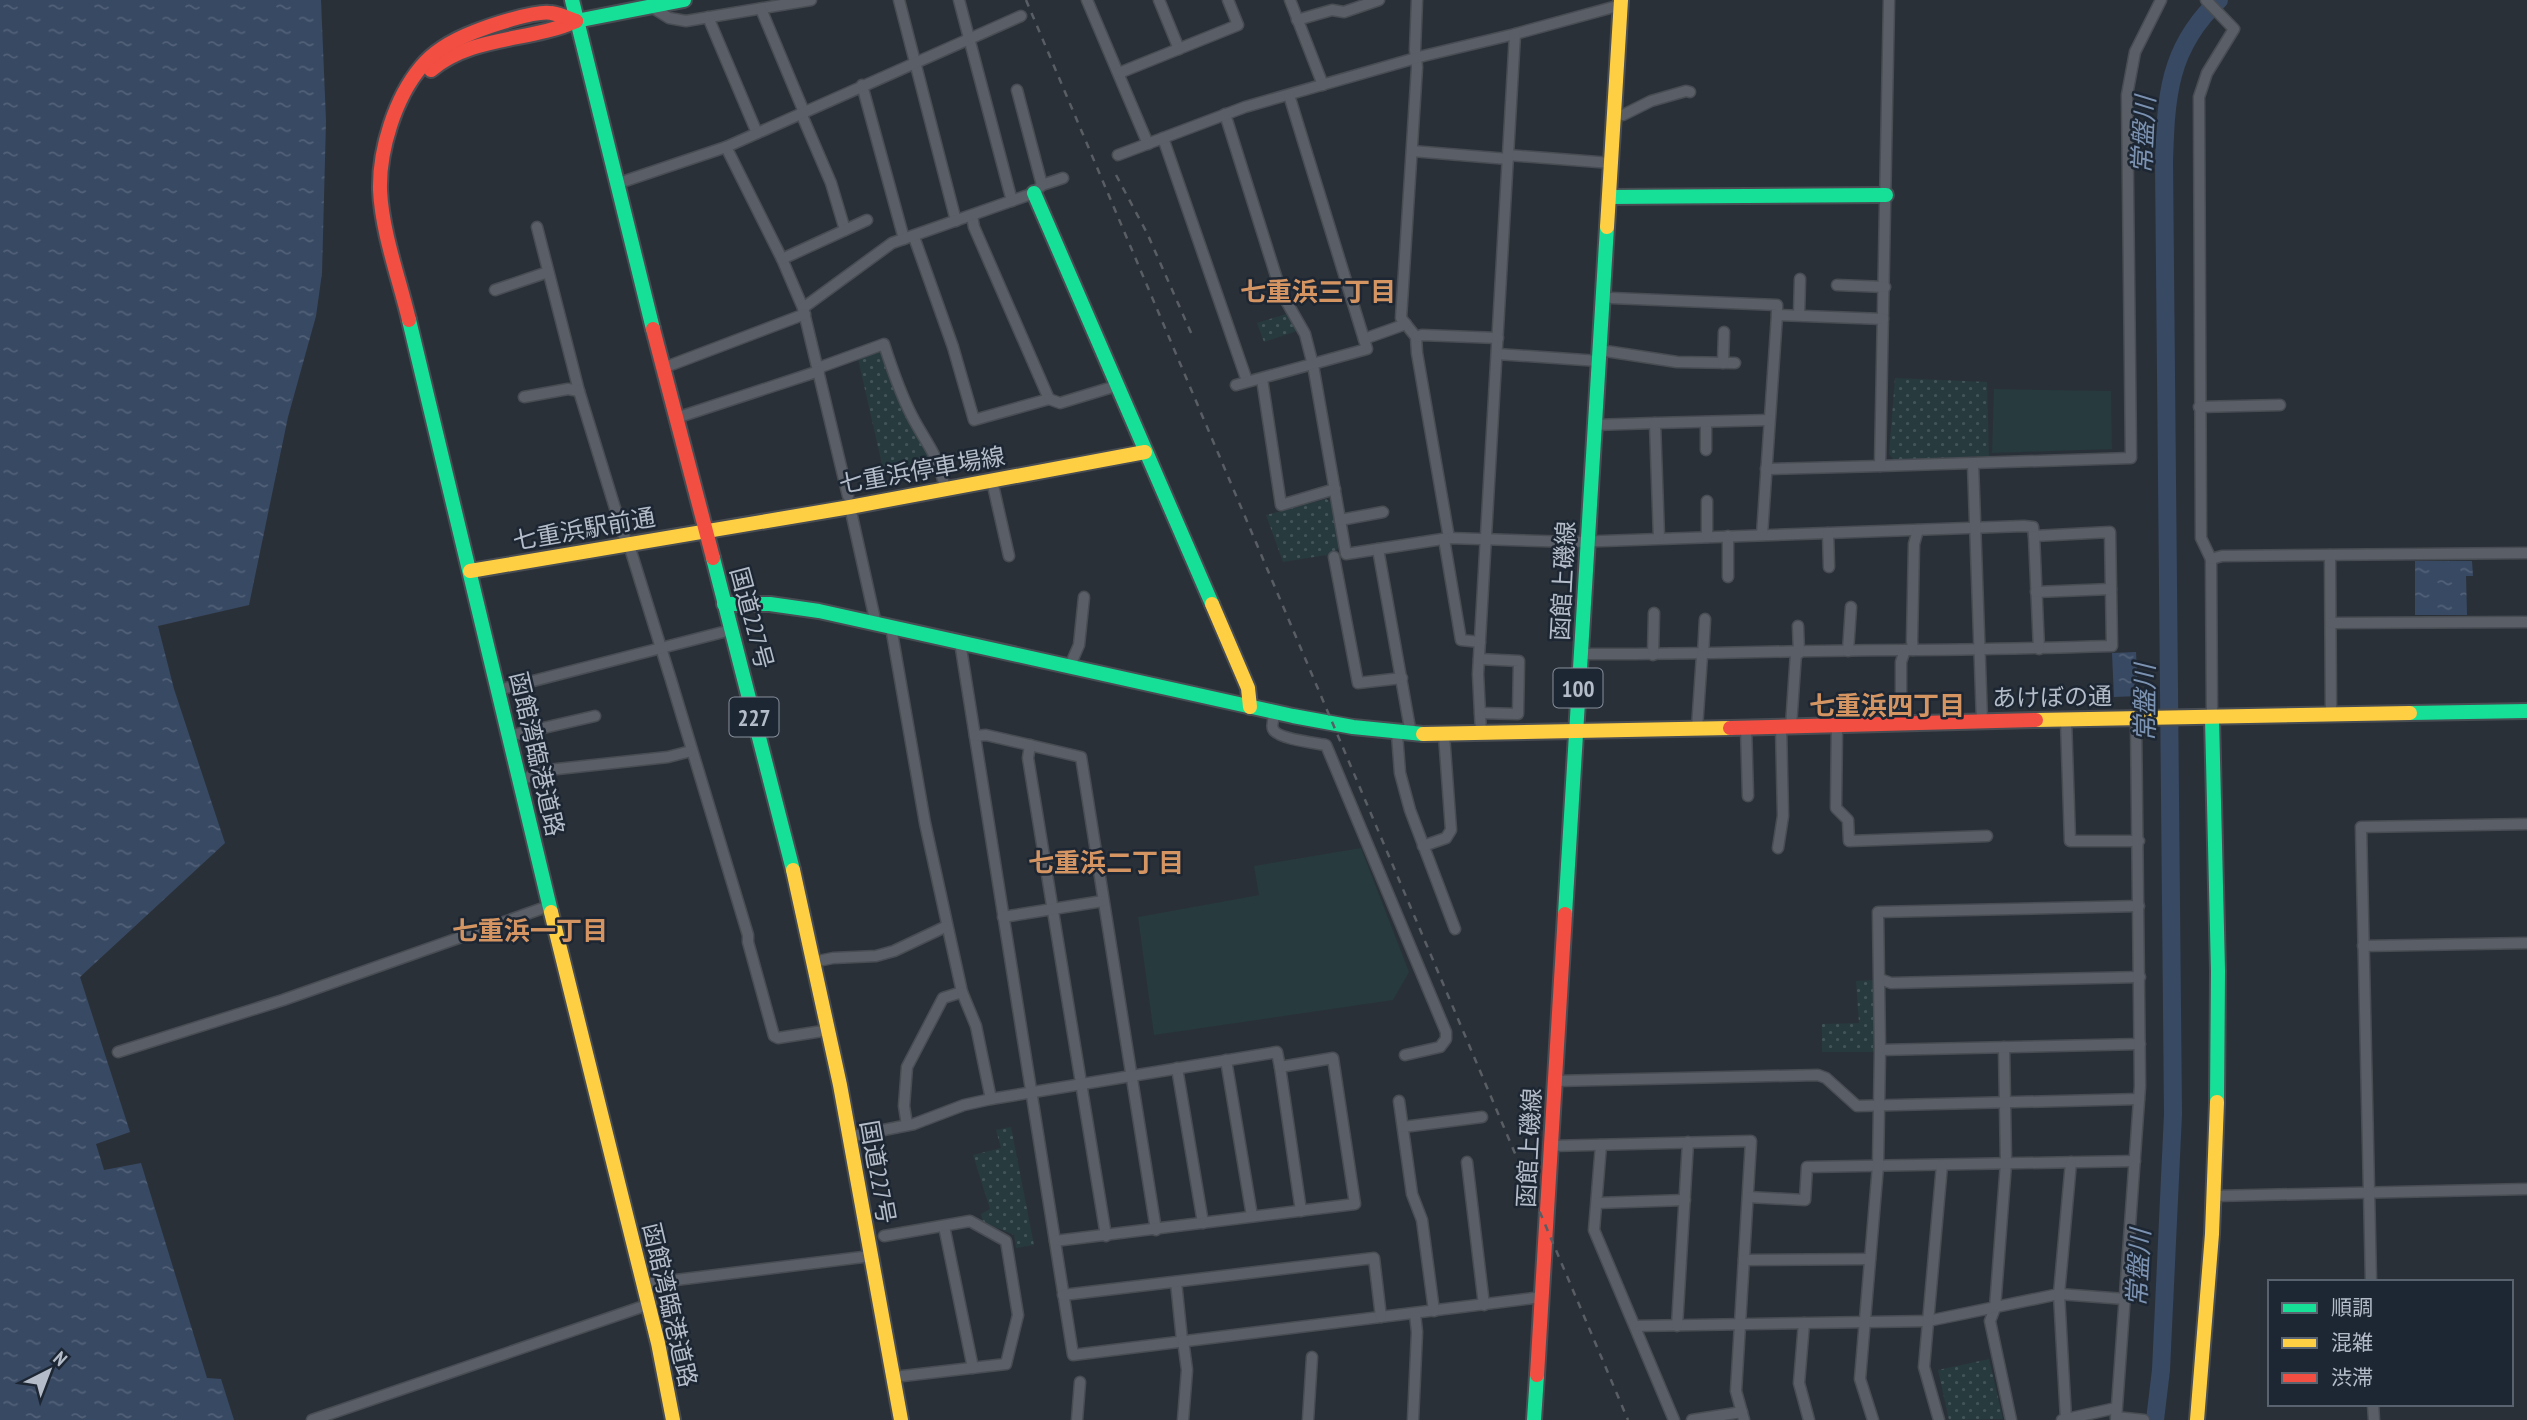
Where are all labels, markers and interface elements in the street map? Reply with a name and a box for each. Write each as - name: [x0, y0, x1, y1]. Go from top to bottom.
- water label: 常盤川: [2124, 92, 2162, 175]
- district label: 七重浜三丁目: [1240, 275, 1396, 308]
- street label: 七重浜停車場線: [837, 440, 1007, 500]
- street label: 七重浜駅前通: [510, 501, 658, 557]
- street label: 函館上磯線: [1544, 520, 1582, 642]
- street label: 国道227号: [724, 564, 780, 672]
- water label: 常盤川: [2128, 661, 2161, 742]
- road number: 100: [1554, 668, 1602, 708]
- street label: 函館湾臨港道路: [503, 669, 571, 839]
- street label: あけぼの通: [1992, 680, 2112, 714]
- district label: 七重浜四丁目: [1809, 689, 1965, 722]
- road number: 227: [730, 698, 778, 736]
- district label: 七重浜二丁目: [1028, 846, 1184, 879]
- district label: 七重浜一丁目: [452, 914, 608, 947]
- street label: 函館上磯線: [1510, 1087, 1548, 1209]
- street label: 国道227号: [854, 1118, 902, 1226]
- street label: 函館湾臨港道路: [636, 1220, 704, 1390]
- water label: 常盤川: [2119, 1225, 2157, 1308]
- legend: [2268, 1280, 2513, 1406]
- text: 順調: [2331, 1294, 2373, 1321]
- text: 混雑: [2331, 1329, 2373, 1356]
- north arrow: [14, 1336, 84, 1406]
- text: N: [49, 1346, 72, 1371]
- text: 渋滞: [2331, 1364, 2373, 1391]

